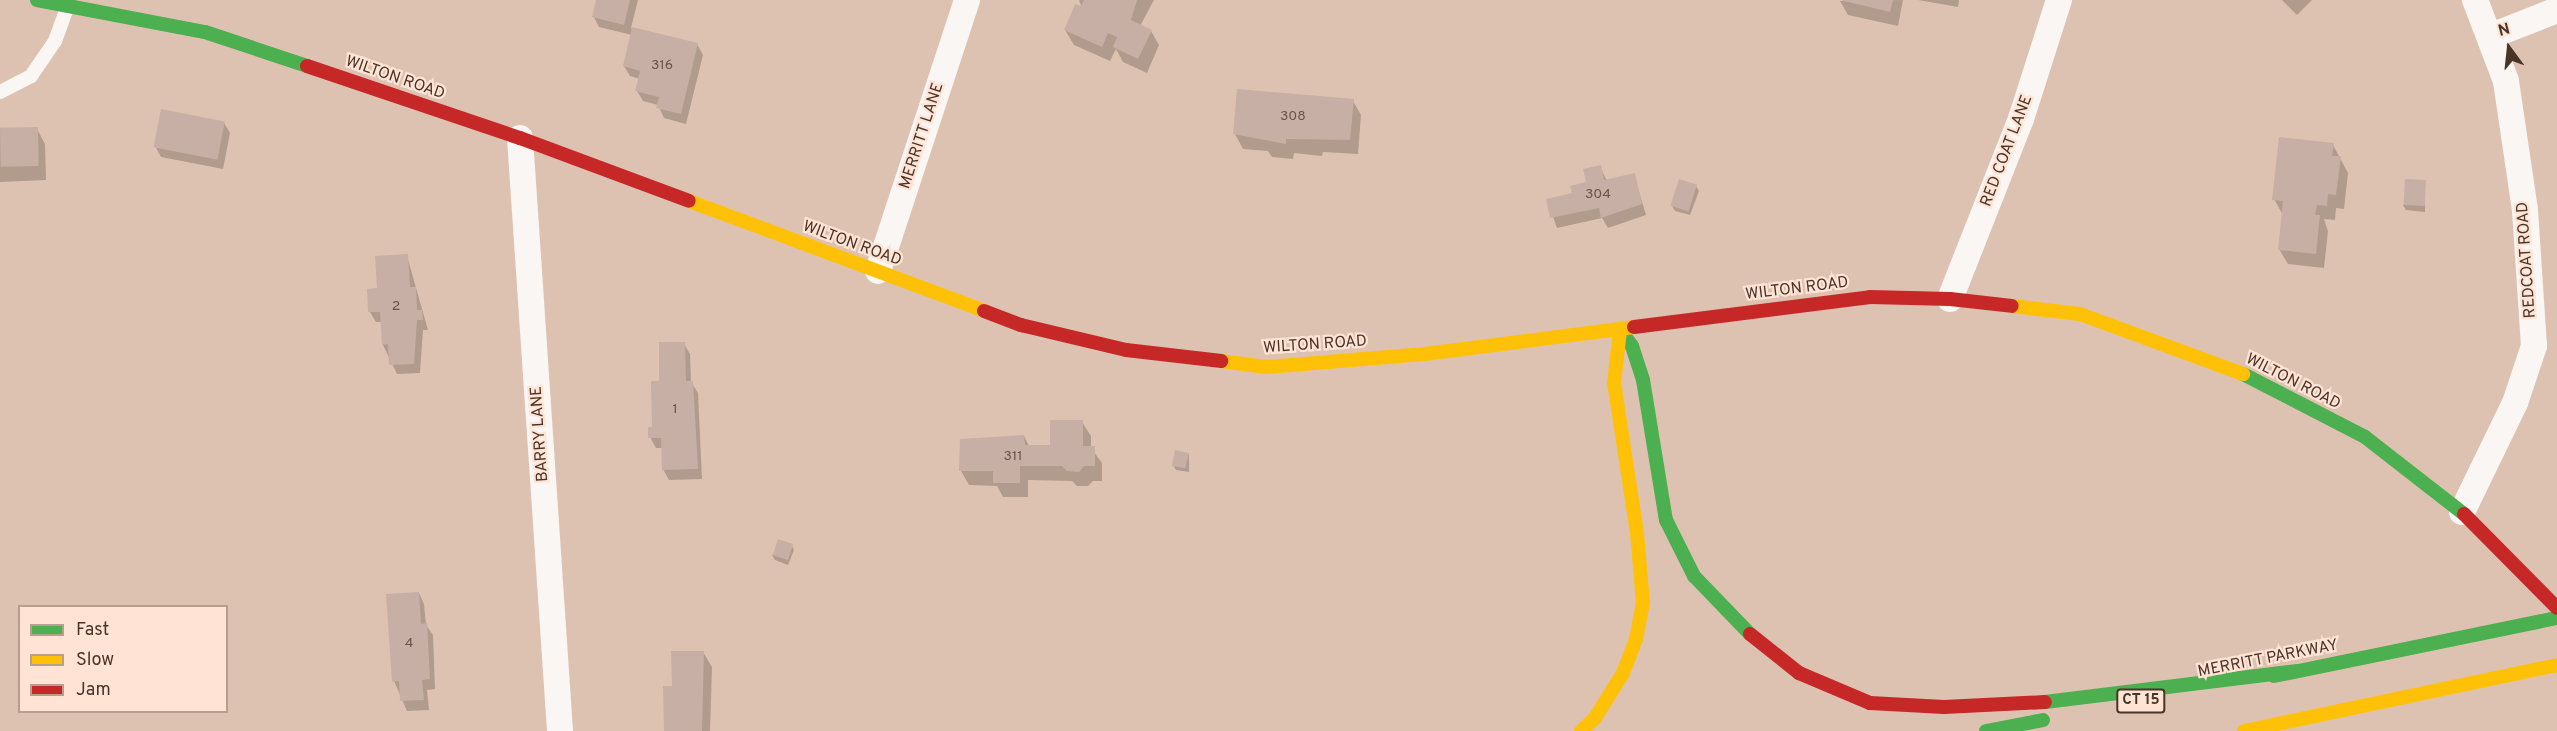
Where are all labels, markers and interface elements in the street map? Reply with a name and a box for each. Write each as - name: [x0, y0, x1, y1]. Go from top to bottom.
- north arrow: [2479, 18, 2539, 78]
- text: N: [2496, 19, 2512, 42]
- street label: WILTON ROAD: [343, 52, 447, 104]
- house number: 316: [651, 58, 673, 74]
- street label: MERRITT LANE: [896, 80, 948, 192]
- street label: RED COAT LANE: [1977, 92, 2037, 210]
- house number: 308: [1280, 109, 1306, 125]
- house number: 304: [1585, 187, 1611, 203]
- street label: REDCOAT ROAD: [2513, 201, 2541, 319]
- street label: WILTON ROAD: [800, 217, 904, 271]
- street label: WILTON ROAD: [1744, 273, 1850, 305]
- house number: 2: [392, 299, 400, 315]
- street label: WILTON ROAD: [1263, 332, 1367, 358]
- street label: WILTON ROAD: [2242, 350, 2344, 414]
- street label: BARRY LANE: [527, 385, 553, 483]
- house number: 1: [672, 402, 678, 418]
- house number: 311: [1004, 449, 1022, 465]
- legend: [18, 605, 228, 713]
- text: Fast: [76, 619, 109, 642]
- house number: 4: [405, 636, 413, 652]
- street label: MERRITT PARKWAY: [2196, 636, 2340, 682]
- text: Slow: [76, 649, 114, 672]
- text: Jam: [76, 679, 111, 702]
- road number: CT 15: [2116, 689, 2166, 713]

